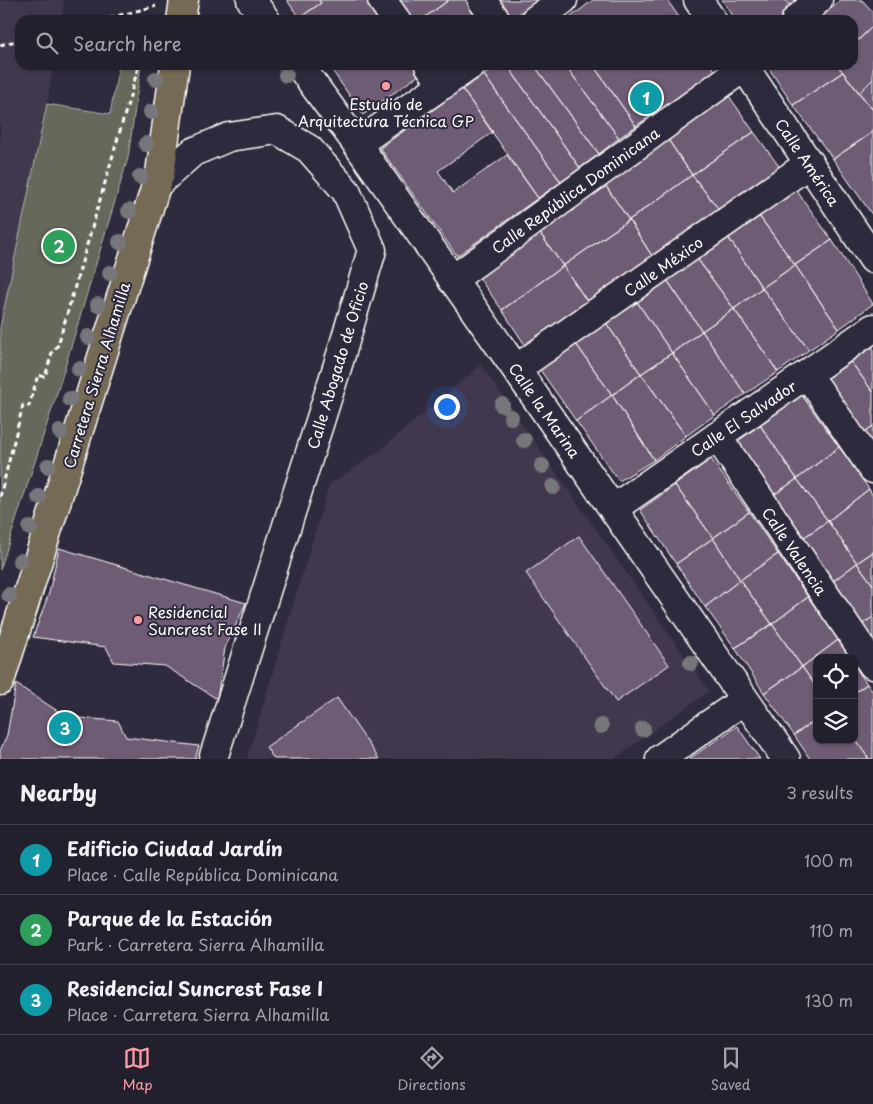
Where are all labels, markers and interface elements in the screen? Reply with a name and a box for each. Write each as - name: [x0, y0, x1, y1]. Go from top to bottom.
- search box: [15, 15, 858, 70]
- icon: search: [33, 29, 61, 57]
- text: Search here: [73, 29, 182, 57]
- pin: 1: [630, 79, 662, 117]
- marker: Estudio de Arquitectura Técnica GP: [380, 80, 392, 92]
- place label: Estudio de Arquitectura Técnica GP: [298, 92, 474, 132]
- street label: Calle América: [770, 114, 846, 211]
- street label: Calle República Dominicana: [486, 121, 664, 259]
- pin: 2: [43, 227, 75, 265]
- street label: Calle México: [619, 230, 707, 302]
- street label: Calle Abogado de Oficio: [300, 278, 374, 452]
- street label: Carretera Sierra Alhamilla: [57, 279, 135, 471]
- street label: Calle la Marina: [504, 358, 587, 463]
- street label: Calle El Salvador: [686, 374, 801, 462]
- your location: [434, 394, 460, 420]
- street label: Calle Valencia: [757, 502, 834, 600]
- place label: Residencial Suncrest Fase II: [148, 600, 262, 640]
- marker: Residencial Suncrest Fase II: [132, 614, 144, 626]
- map controls: [813, 654, 858, 744]
- button: locate: [813, 654, 858, 699]
- button: layers: [813, 699, 858, 744]
- pin: 3: [49, 709, 81, 747]
- text: Nearby: [20, 776, 97, 808]
- text: 3 results: [786, 780, 853, 804]
- text: Edificio Ciudad Jardín: [67, 834, 283, 862]
- text: 1: [32, 848, 40, 872]
- text: 100 m: [804, 848, 853, 872]
- text: Place · Calle República Dominicana: [67, 862, 338, 886]
- text: Parque de la Estación: [67, 904, 273, 932]
- text: 2: [30, 918, 42, 942]
- text: 110 m: [810, 918, 853, 942]
- text: Park · Carretera Sierra Alhamilla: [67, 932, 324, 956]
- text: Residencial Suncrest Fase I: [67, 974, 323, 1002]
- text: 3: [31, 988, 41, 1012]
- text: 130 m: [805, 988, 853, 1012]
- text: Place · Carretera Sierra Alhamilla: [67, 1002, 329, 1026]
- tab: Map: [123, 1044, 152, 1095]
- tab: Directions: [398, 1044, 466, 1095]
- tab: Saved: [711, 1044, 750, 1095]

